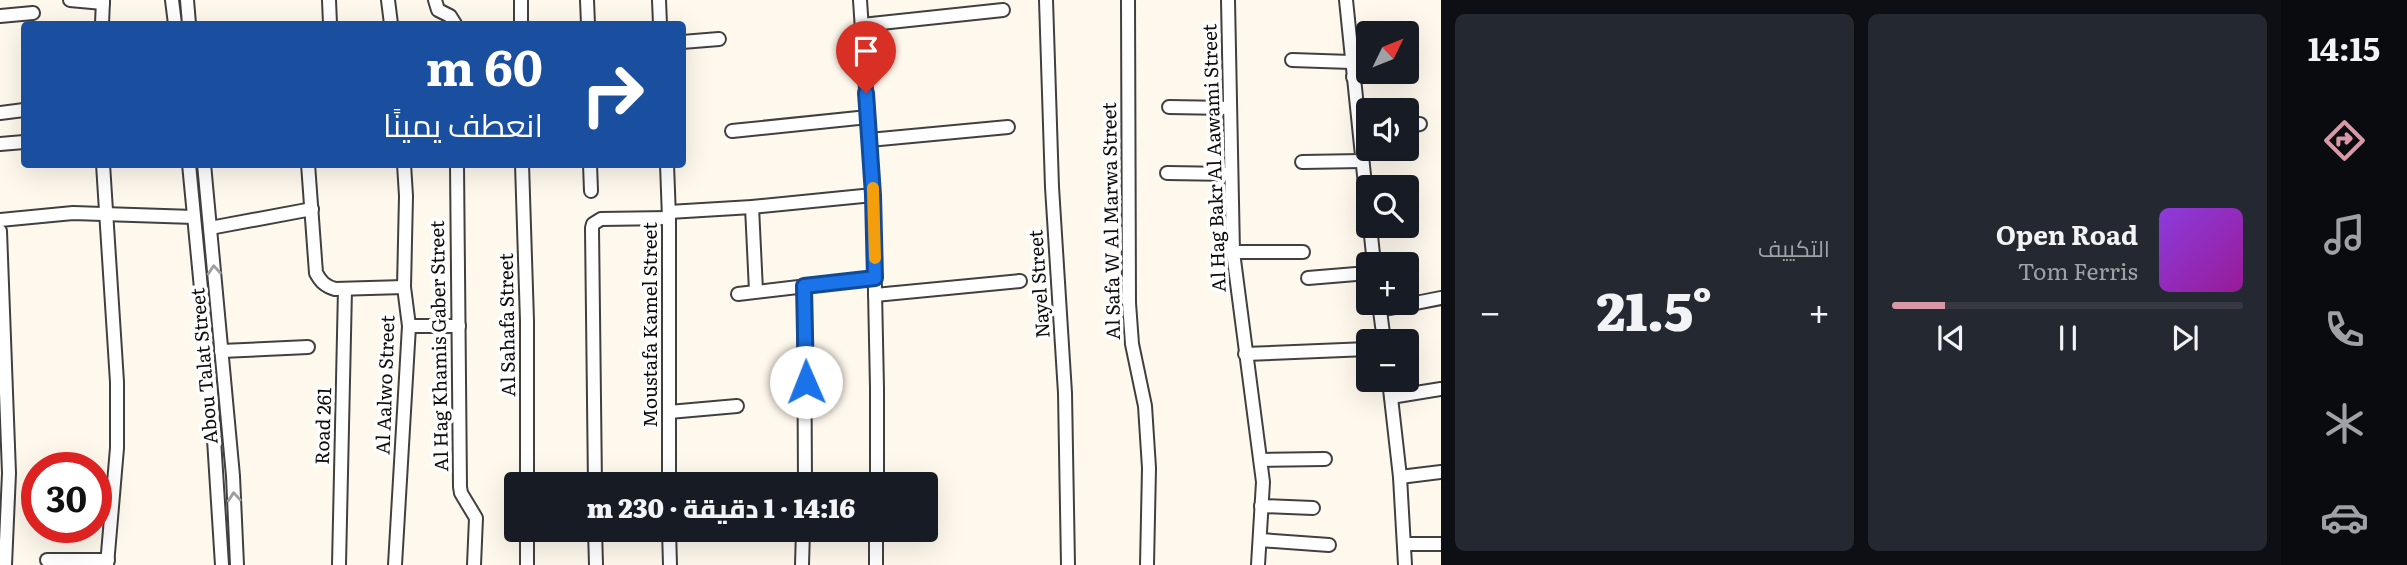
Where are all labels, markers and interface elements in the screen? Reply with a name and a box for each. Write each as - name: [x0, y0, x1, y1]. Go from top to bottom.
- pin: [836, 21, 896, 93]
- north arrow: [1356, 21, 1419, 84]
- map controls: [1356, 21, 1419, 392]
- street label: Al Hag Bakr Al Aawami Street: [1194, 23, 1232, 293]
- text: 14:15: [2308, 23, 2380, 71]
- text: 60 m: [426, 28, 543, 101]
- icon: arrive: [847, 32, 885, 70]
- icon: right: [567, 49, 658, 140]
- button: sound: [1356, 98, 1419, 161]
- text: انعطف يمينًا: [383, 99, 543, 147]
- street label: Al Safa W Al Marwa Street: [1094, 102, 1126, 340]
- icon: directions: [2320, 116, 2369, 165]
- button: search: [1356, 175, 1419, 238]
- icon: music: [2320, 210, 2369, 259]
- text: Open Road: [1996, 214, 2138, 253]
- street label: Al Hag Khamis Gaber Street: [422, 220, 454, 472]
- street label: Moustafa Kamel Street: [635, 222, 663, 428]
- street label: Nayel Street: [1020, 229, 1056, 339]
- text: التكييف: [1758, 230, 1830, 264]
- button: +: [1356, 252, 1419, 315]
- street label: Al Sahafa Street: [491, 253, 521, 397]
- text: Tom Ferris: [2018, 253, 2138, 287]
- one-way arrow: [207, 264, 222, 275]
- text: 21.5°: [1597, 270, 1712, 347]
- text: −: [1479, 281, 1501, 338]
- text: +: [1808, 281, 1830, 338]
- street label: Abou Talat Street: [182, 286, 224, 445]
- icon: phone: [2320, 305, 2369, 354]
- street label: Al Aalwo Street: [368, 314, 400, 455]
- icon: previous: [1932, 319, 1970, 357]
- icon: pause: [2049, 319, 2087, 357]
- icon: next: [2166, 319, 2204, 357]
- button: −: [1356, 329, 1419, 392]
- position arrow: [769, 345, 843, 419]
- street label: Road 261: [307, 387, 337, 465]
- icon: climate: [2320, 399, 2369, 448]
- speed limit sign: 30: [21, 452, 112, 543]
- text: 14:16 · 1 دقيقة · 230 m: [587, 487, 855, 526]
- one-way arrow: [227, 491, 242, 502]
- icon: car: [2320, 493, 2369, 542]

